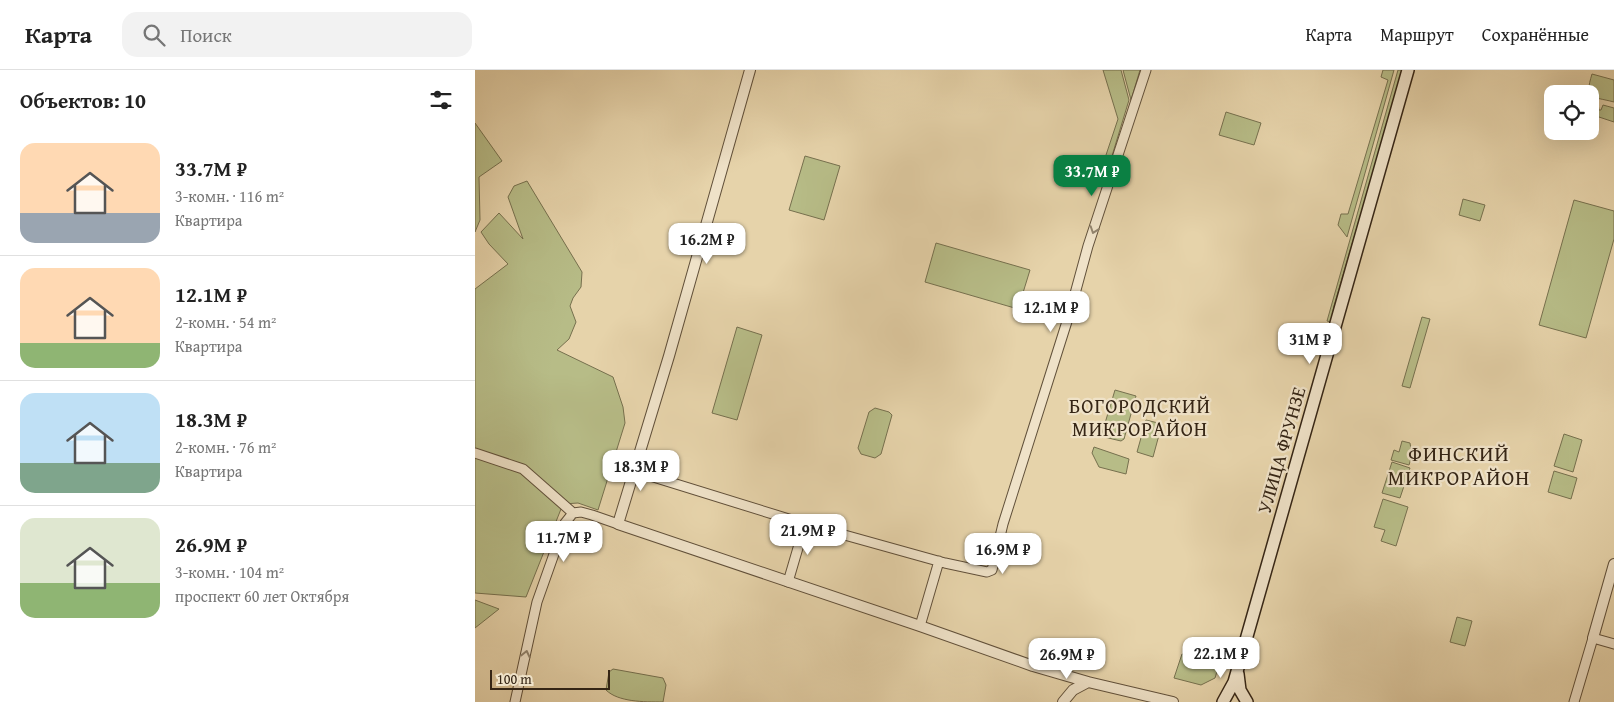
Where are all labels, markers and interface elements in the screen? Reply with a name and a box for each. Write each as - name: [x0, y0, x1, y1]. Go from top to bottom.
- search box: [122, 12, 472, 57]
- text: Карта: [25, 17, 92, 52]
- icon: search: [140, 21, 168, 49]
- text: Поиск: [180, 21, 232, 49]
- text: Карта: [1306, 21, 1352, 48]
- text: Маршрут: [1380, 21, 1454, 48]
- text: Сохранённые: [1482, 21, 1589, 48]
- text: Объектов: 10: [20, 85, 146, 116]
- map controls: [1544, 85, 1599, 140]
- button: locate: [1544, 85, 1599, 140]
- icon: filters: [427, 86, 455, 114]
- text: 33.7M ₽: [175, 153, 247, 184]
- pin: 33.7M ₽: [1046, 154, 1138, 197]
- text: 33.7M ₽: [1065, 159, 1119, 183]
- icon: home: [60, 163, 120, 223]
- text: 3-комн. · 116 m²: [175, 184, 284, 208]
- text: Квартира: [175, 208, 242, 232]
- pin: 16.2M ₽: [661, 222, 753, 265]
- one-way arrow: [1090, 225, 1100, 233]
- text: 16.2M ₽: [680, 227, 734, 251]
- text: 12.1M ₽: [175, 279, 247, 310]
- icon: home: [60, 288, 120, 348]
- pin: 12.1M ₽: [1005, 290, 1097, 333]
- text: 12.1M ₽: [1024, 295, 1078, 319]
- text: 2-комн. · 54 m²: [175, 310, 276, 334]
- pin: 31M ₽: [1275, 322, 1345, 365]
- text: 31M ₽: [1289, 327, 1331, 351]
- text: Квартира: [175, 334, 242, 358]
- street label: УЛИЦА ФРУНЗЕ: [1250, 383, 1313, 517]
- district label: БОГОРОДСКИЙ МИКРОРАЙОН: [1069, 391, 1211, 443]
- text: 18.3M ₽: [175, 404, 247, 435]
- icon: home: [60, 413, 120, 473]
- text: 2-комн. · 76 m²: [175, 435, 276, 459]
- district label: ФИНСКИЙ МИКРОРАЙОН: [1388, 438, 1530, 493]
- pin: 18.3M ₽: [595, 450, 687, 492]
- text: 18.3M ₽: [614, 454, 668, 478]
- text: Квартира: [175, 459, 242, 483]
- pin: 21.9M ₽: [762, 514, 854, 556]
- text: 21.9M ₽: [781, 518, 835, 542]
- pin: 11.7M ₽: [518, 520, 610, 563]
- text: 11.7M ₽: [537, 525, 591, 549]
- text: 26.9M ₽: [175, 529, 247, 560]
- pin: 16.9M ₽: [957, 532, 1049, 575]
- text: 16.9M ₽: [976, 537, 1030, 561]
- icon: home: [60, 538, 120, 598]
- text: 3-комн. · 104 m²: [175, 560, 284, 584]
- text: проспект 60 лет Октября: [175, 584, 349, 608]
- pin: 22.1M ₽: [1175, 636, 1267, 679]
- pin: 26.9M ₽: [1021, 638, 1113, 680]
- text: 22.1M ₽: [1194, 641, 1248, 665]
- text: 26.9M ₽: [1040, 642, 1094, 666]
- one-way arrow: [520, 650, 531, 659]
- scale bar: [490, 667, 610, 690]
- text: 100 m: [497, 669, 532, 689]

